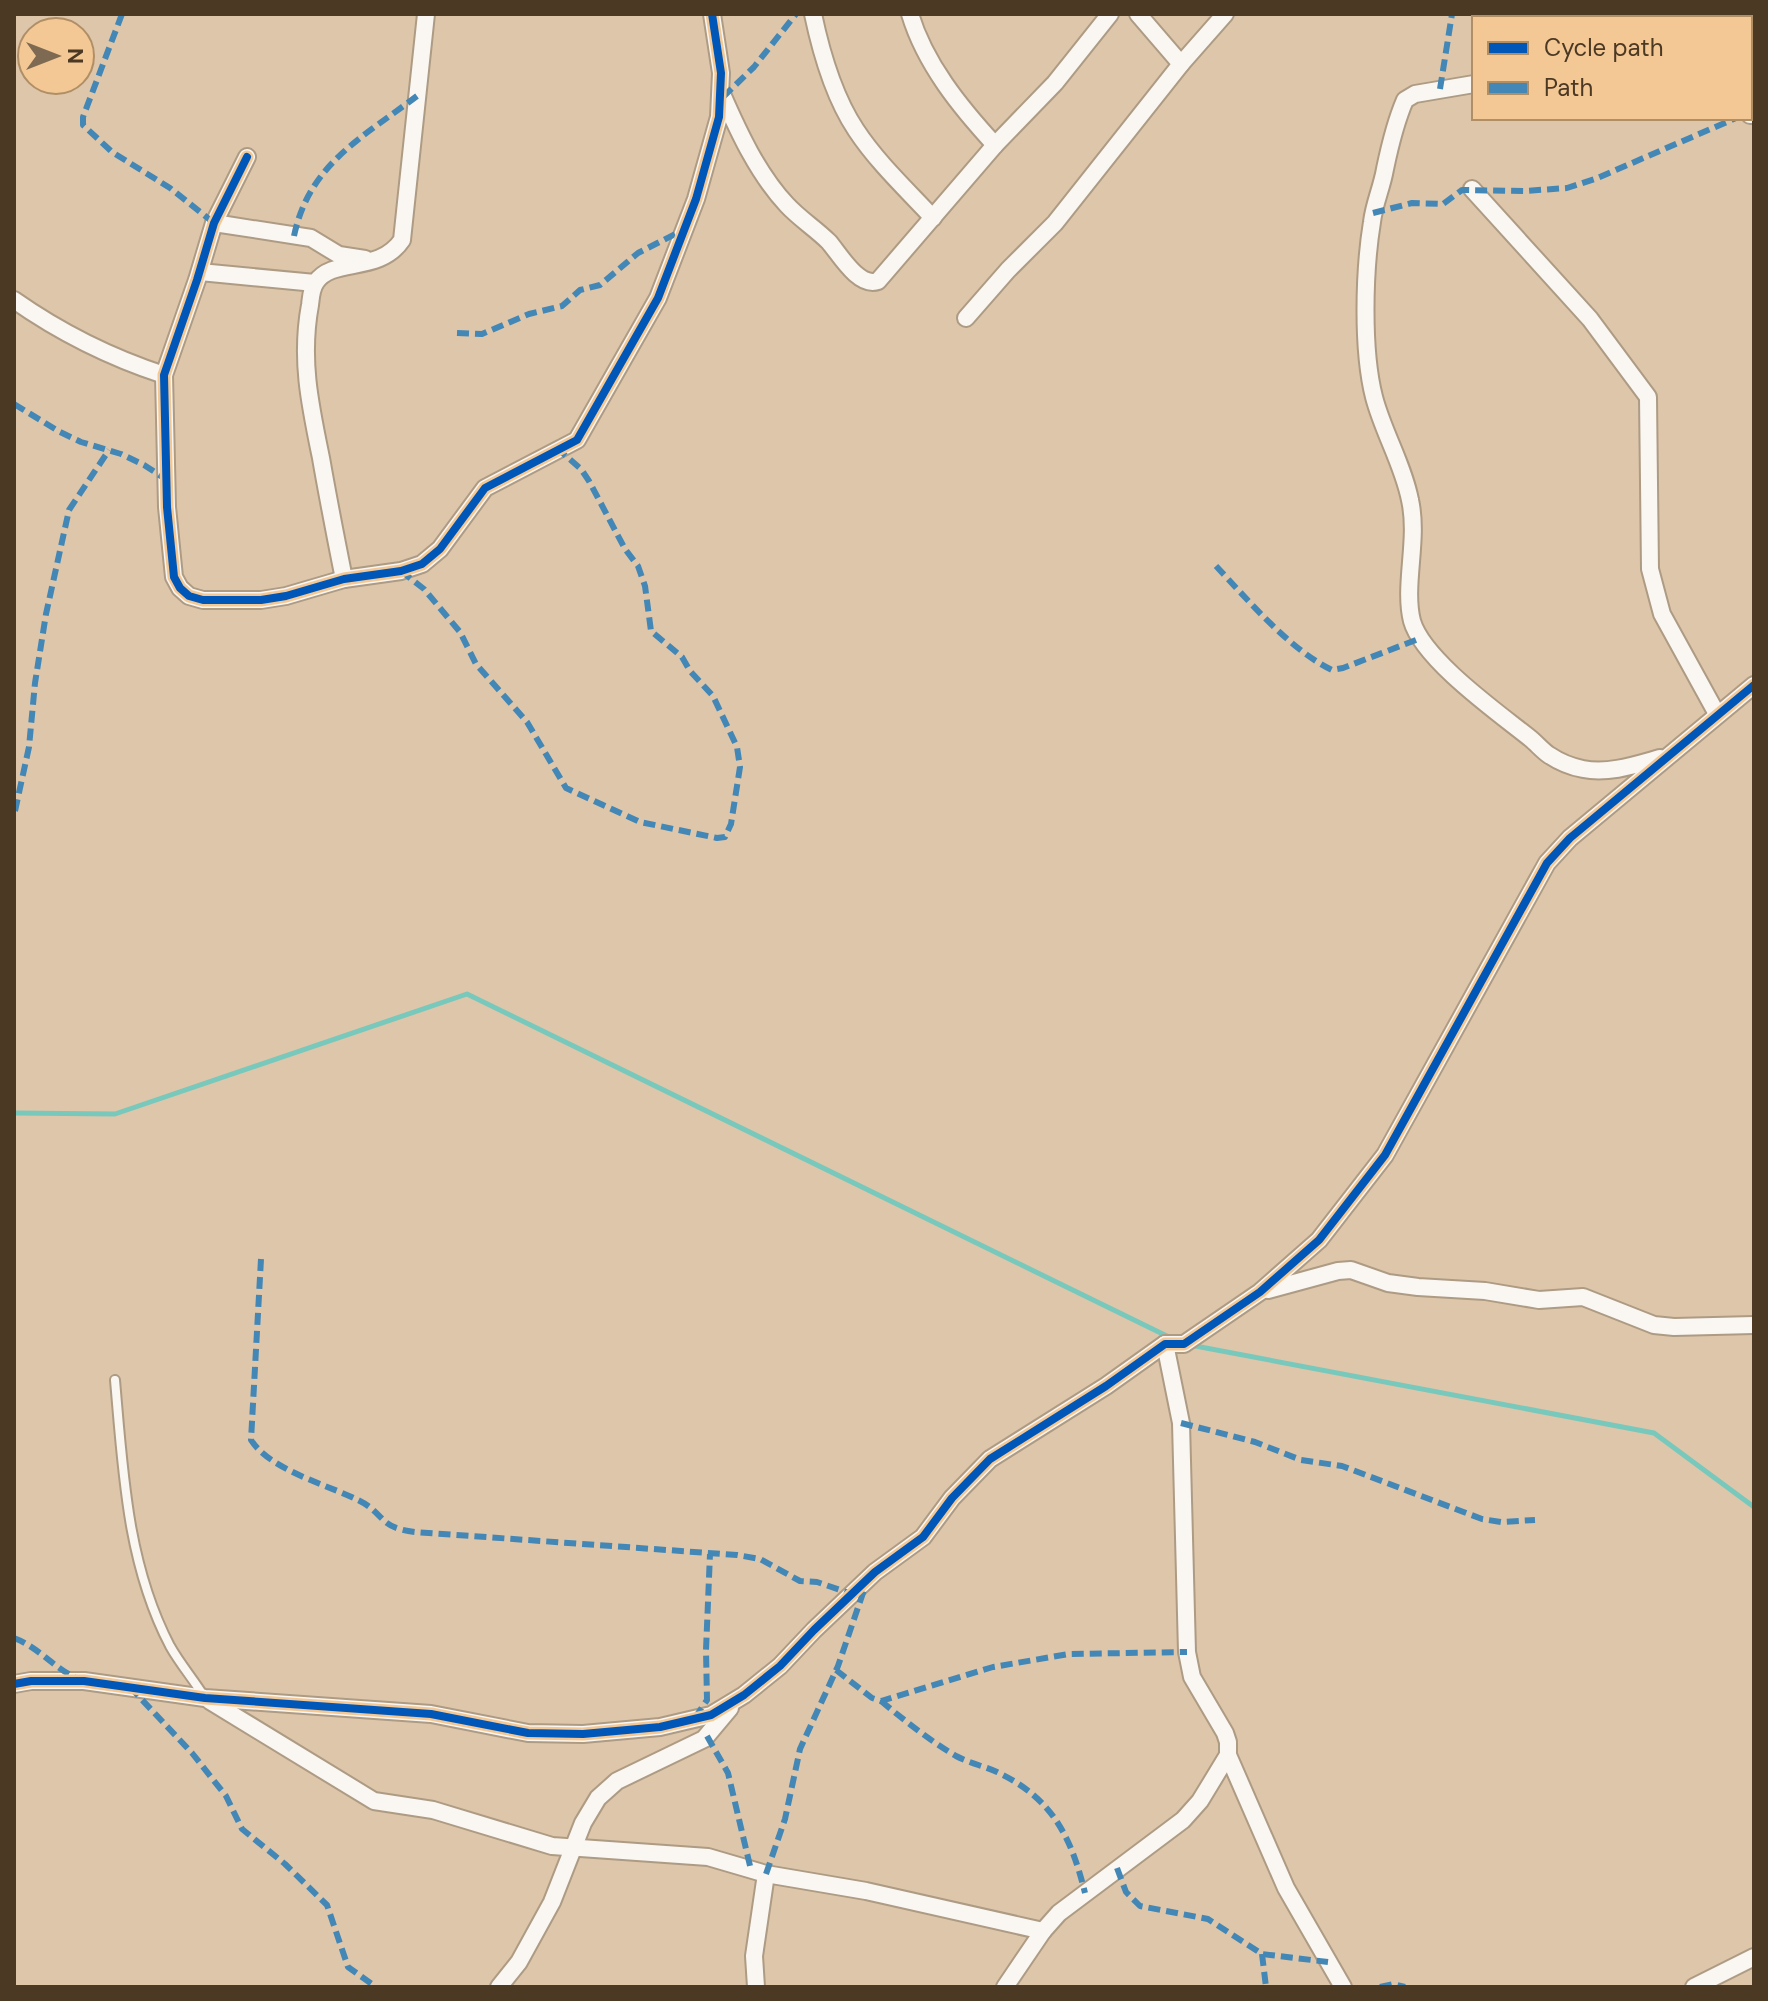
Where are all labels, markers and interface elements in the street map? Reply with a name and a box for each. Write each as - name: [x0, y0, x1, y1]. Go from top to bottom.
- north arrow: [16, 16, 96, 96]
- legend: [1472, 16, 1752, 120]
- text: Cycle path: [1544, 32, 1663, 63]
- text: N: [61, 48, 90, 64]
- text: Path: [1544, 72, 1593, 103]

